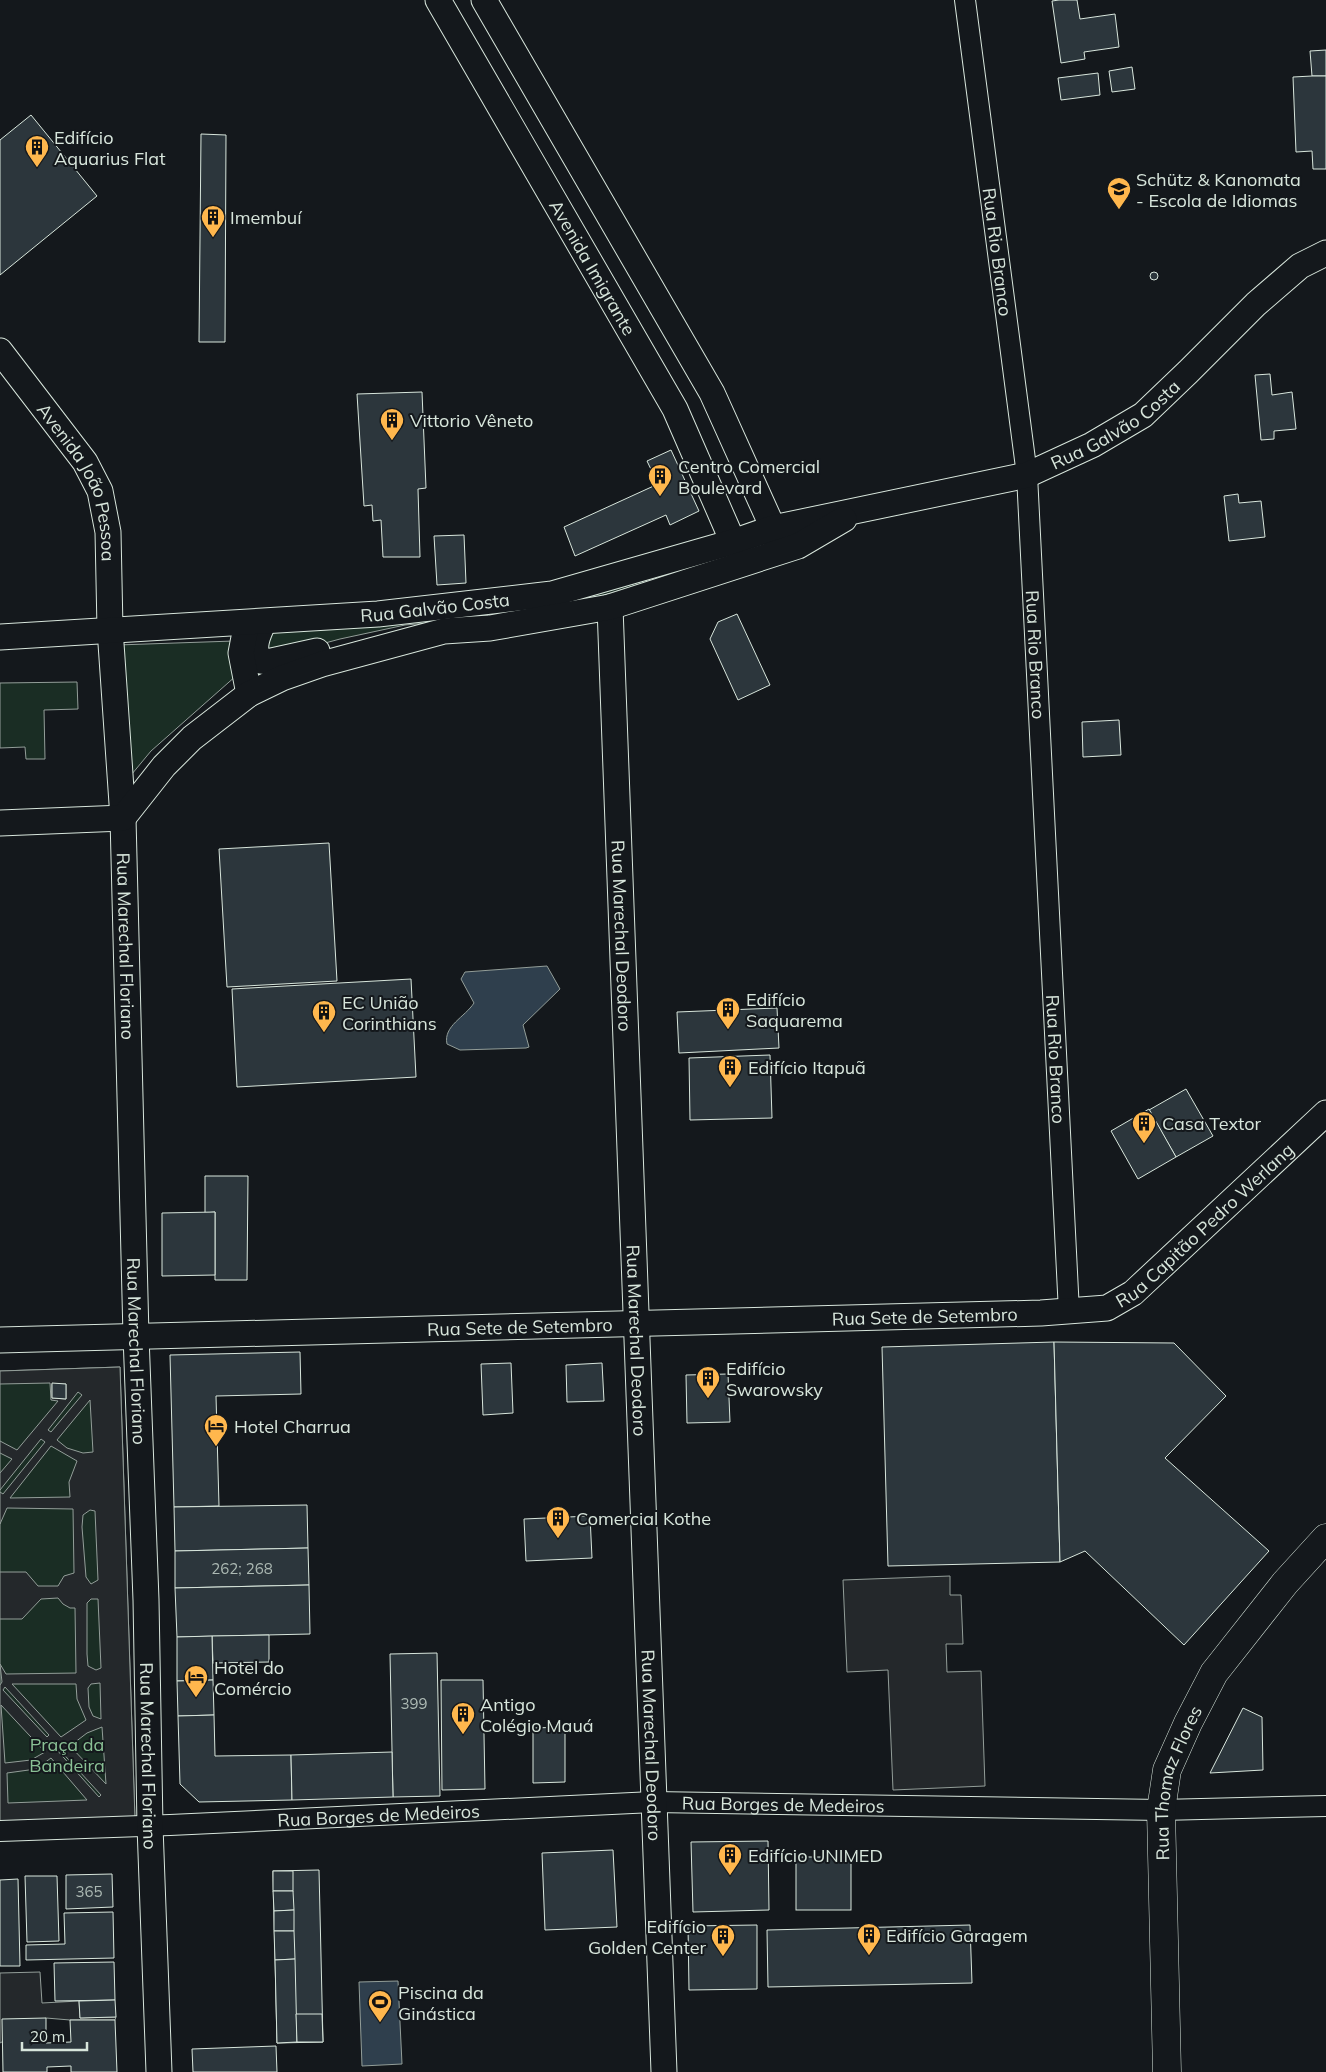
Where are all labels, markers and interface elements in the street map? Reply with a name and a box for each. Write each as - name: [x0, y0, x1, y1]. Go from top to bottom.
- place label: Edifício Aquarius Flat: [54, 126, 165, 170]
- building icon: Edifício Aquarius Flat: [24, 134, 50, 168]
- place label: Schütz & Kanomata - Escola de Idiomas: [1136, 168, 1301, 212]
- school or university icon: Schütz & Kanomata - Escola de Idiomas: [1106, 176, 1132, 210]
- street label: Rua Rio Branco: [978, 186, 1018, 317]
- street label: Avenida Imigrante: [545, 196, 641, 339]
- building icon: Imembuí: [200, 204, 226, 238]
- place label: Imembuí: [230, 206, 303, 229]
- street label: Rua Galvão Costa: [1047, 375, 1184, 474]
- street label: Avenida João Pessoa: [32, 398, 120, 562]
- building icon: Vittorio Vêneto: [379, 407, 405, 441]
- place label: Vittorio Vêneto: [410, 409, 533, 432]
- place label: Centro Comercial Boulevard: [678, 455, 820, 499]
- building icon: Centro Comercial Boulevard: [647, 463, 673, 497]
- street label: Rua Galvão Costa: [360, 587, 511, 627]
- street label: Rua Rio Branco: [1021, 590, 1051, 720]
- street label: Rua Marechal Deodoro: [607, 840, 637, 1032]
- street label: Rua Marechal Floriano: [112, 852, 140, 1040]
- place label: Edifício Saquarema: [746, 988, 843, 1032]
- place label: EC União Corinthians: [342, 991, 437, 1035]
- street label: Rua Rio Branco: [1042, 994, 1071, 1124]
- building icon: Edifício Saquarema: [715, 996, 741, 1030]
- building icon: EC União Corinthians: [311, 999, 337, 1033]
- building icon: Edifício Itapuã: [717, 1054, 743, 1088]
- place label: Edifício Itapuã: [748, 1056, 866, 1079]
- building icon: Casa Textor: [1131, 1110, 1157, 1144]
- place label: Casa Textor: [1162, 1112, 1262, 1135]
- street label: Rua Capitão Pedro Werlang: [1111, 1138, 1298, 1312]
- street label: Rua Marechal Deodoro: [622, 1244, 652, 1437]
- street label: Rua Marechal Floriano: [123, 1257, 152, 1445]
- street label: Rua Sete de Setembro: [832, 1302, 1018, 1330]
- street label: Rua Sete de Setembro: [427, 1313, 613, 1340]
- place label: Edifício Swarowsky: [726, 1357, 823, 1401]
- building icon: Edifício Swarowsky: [695, 1365, 721, 1399]
- hotel icon: Hotel Charrua: [203, 1413, 229, 1447]
- place label: Hotel Charrua: [234, 1415, 351, 1438]
- building icon: Comercial Kothe: [545, 1505, 571, 1539]
- place label: Comercial Kothe: [576, 1507, 711, 1530]
- house number: 262; 268: [211, 1559, 273, 1578]
- street label: Rua Marechal Deodoro: [637, 1649, 667, 1841]
- place label: Hotel do Comércio: [214, 1656, 291, 1700]
- street label: Rua Marechal Floriano: [136, 1662, 162, 1850]
- hotel icon: Hotel do Comércio: [183, 1664, 209, 1698]
- place label: Antigo Colégio Mauá: [480, 1693, 594, 1737]
- house number: 399: [400, 1694, 428, 1713]
- building icon: Antigo Colégio Mauá: [450, 1701, 476, 1735]
- street label: Rua Thomaz Flores: [1149, 1701, 1207, 1861]
- park label: Praça da Bandeira: [29, 1733, 105, 1777]
- street label: Rua Borges de Medeiros: [682, 1791, 885, 1817]
- street label: Rua Borges de Medeiros: [277, 1799, 481, 1831]
- building icon: Edifício UNIMED: [717, 1842, 743, 1876]
- place label: Edifício UNIMED: [748, 1844, 883, 1867]
- house number: 365: [75, 1882, 103, 1901]
- place label: Edifício Golden Center: [588, 1915, 706, 1959]
- building icon: Edifício Garagem: [856, 1922, 882, 1956]
- building icon: Edifício Golden Center: [710, 1923, 736, 1957]
- place label: Edifício Garagem: [886, 1924, 1028, 1947]
- place label: Piscina da Ginástica: [398, 1981, 484, 2025]
- sports icon: Piscina da Ginástica: [367, 1989, 393, 2023]
- scale bar: [22, 2020, 88, 2052]
- text: 20 m: [30, 2027, 65, 2046]

